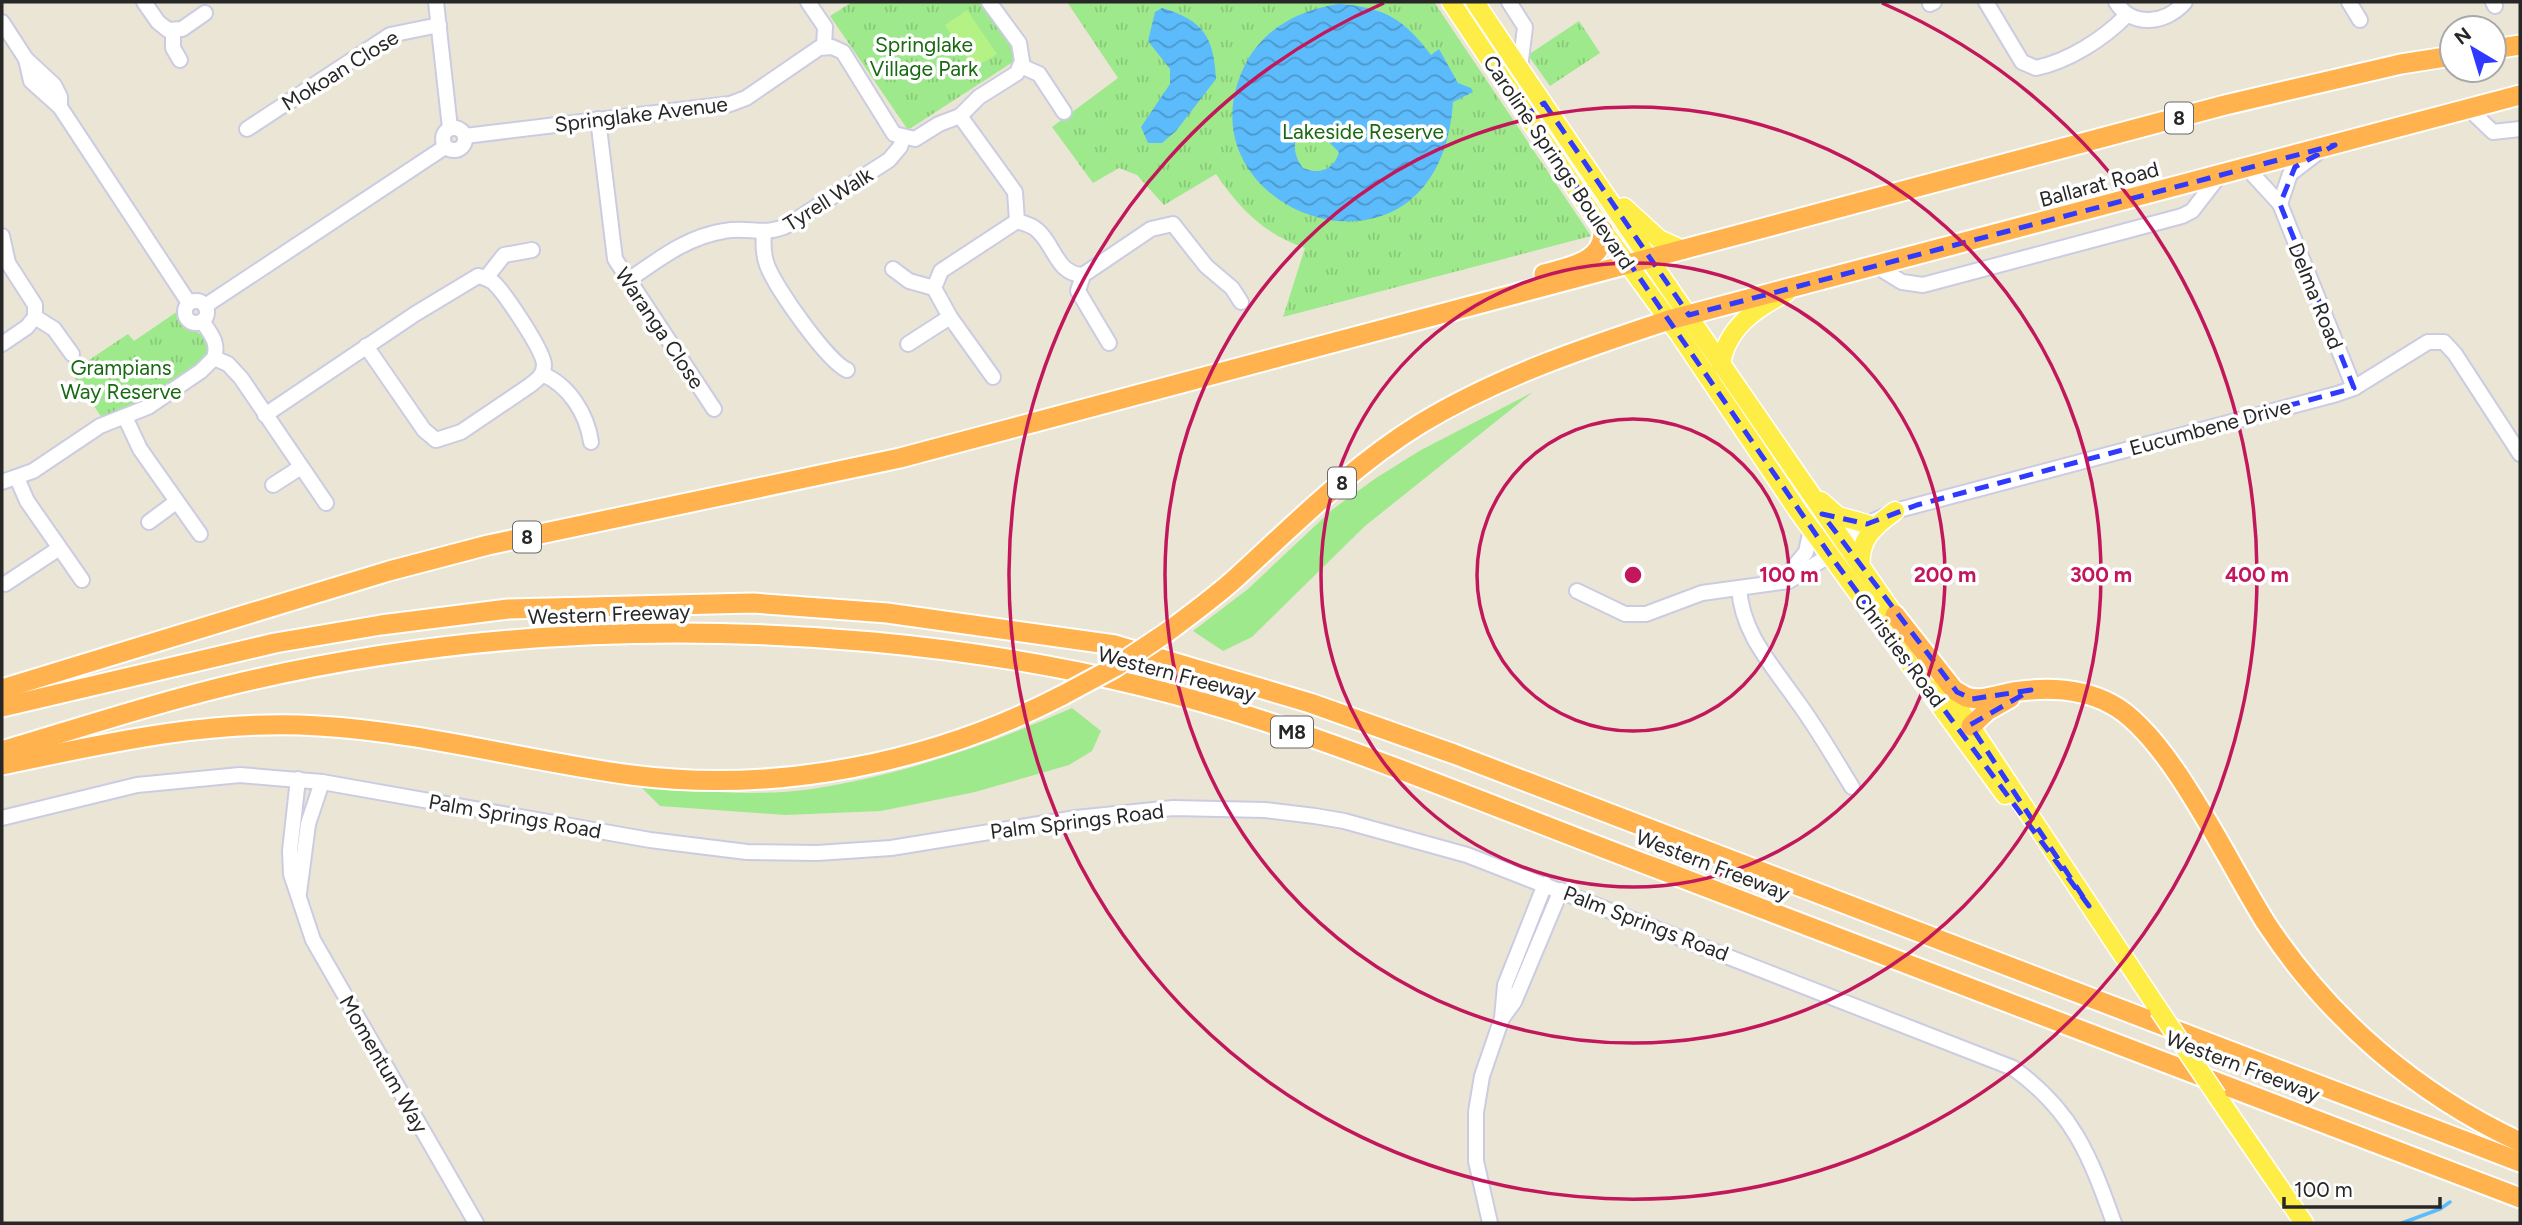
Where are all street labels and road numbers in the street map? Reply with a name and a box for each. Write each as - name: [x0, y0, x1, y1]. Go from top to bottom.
- street label: Mokoan Close: [277, 24, 403, 116]
- street label: Caroline Springs Boulevard: [1478, 50, 1640, 274]
- street label: Springlake Avenue: [553, 91, 729, 137]
- road number: 8: [2165, 102, 2193, 134]
- street label: Ballarat Road: [2036, 156, 2162, 212]
- street label: Tyrell Walk: [779, 161, 878, 236]
- street label: Delma Road: [2283, 239, 2349, 353]
- street label: Waranga Close: [610, 263, 710, 393]
- street label: Eucumbene Drive: [2127, 393, 2293, 461]
- road number: 8: [1328, 468, 1356, 498]
- road number: 8: [513, 522, 541, 552]
- street label: Christies Road: [1849, 588, 1951, 712]
- street label: Western Freeway: [527, 599, 691, 629]
- street label: Western Freeway: [1095, 641, 1259, 707]
- road number: M8: [1271, 716, 1313, 748]
- street label: Palm Springs Road: [427, 788, 603, 844]
- street label: Palm Springs Road: [989, 798, 1165, 844]
- street label: Western Freeway: [1633, 824, 1793, 906]
- street label: Palm Springs Road: [1560, 880, 1732, 966]
- street label: Momentum Way: [335, 991, 433, 1137]
- street label: Western Freeway: [2163, 1025, 2323, 1107]

